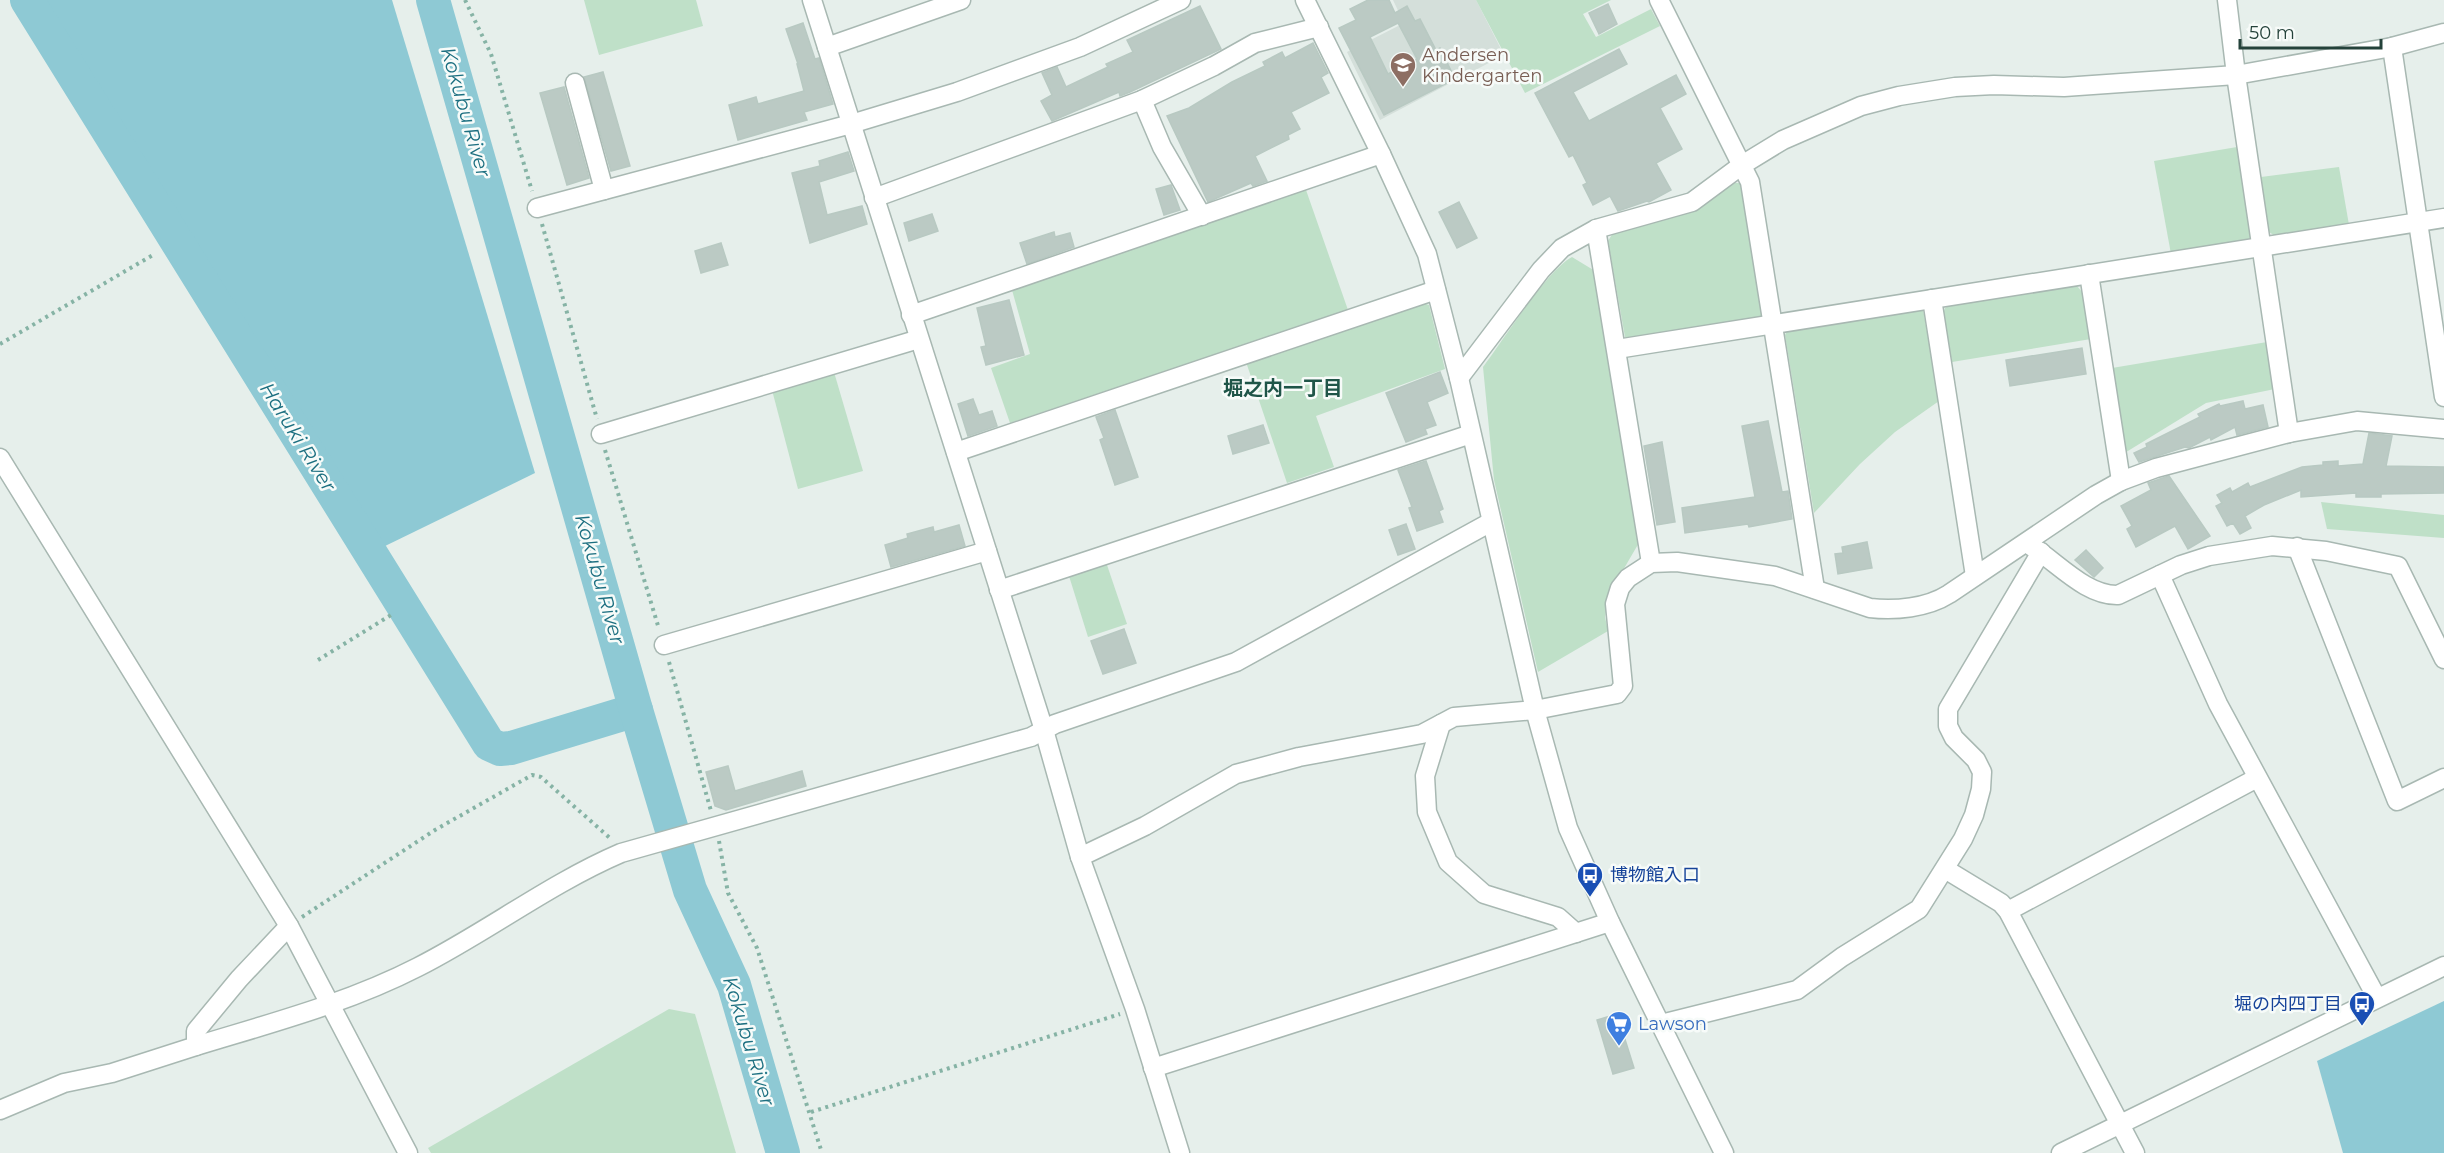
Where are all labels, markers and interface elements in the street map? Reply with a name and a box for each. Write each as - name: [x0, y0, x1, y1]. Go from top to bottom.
- scale bar: [2240, 12, 2381, 50]
- text: 50 m: [2249, 22, 2295, 44]
- water label: Kokubu River: [436, 44, 496, 181]
- place label: Andersen Kindergarten: [1422, 44, 1542, 87]
- school or university icon: Andersen Kindergarten: [1388, 50, 1418, 88]
- district label: 堀之内一丁目: [1223, 376, 1343, 400]
- water label: Haruki River: [255, 378, 342, 497]
- water label: Kokubu River: [570, 511, 630, 648]
- bus stop icon: 博物館入口: [1575, 860, 1605, 898]
- place label: 博物館入口: [1610, 864, 1700, 886]
- water label: Kokubu River: [718, 973, 780, 1110]
- bus stop icon: 堀の内四丁目: [2347, 989, 2377, 1027]
- place label: 堀の内四丁目: [2234, 993, 2342, 1015]
- supermarket icon: Lawson: [1604, 1009, 1634, 1047]
- place label: Lawson: [1638, 1013, 1707, 1035]

